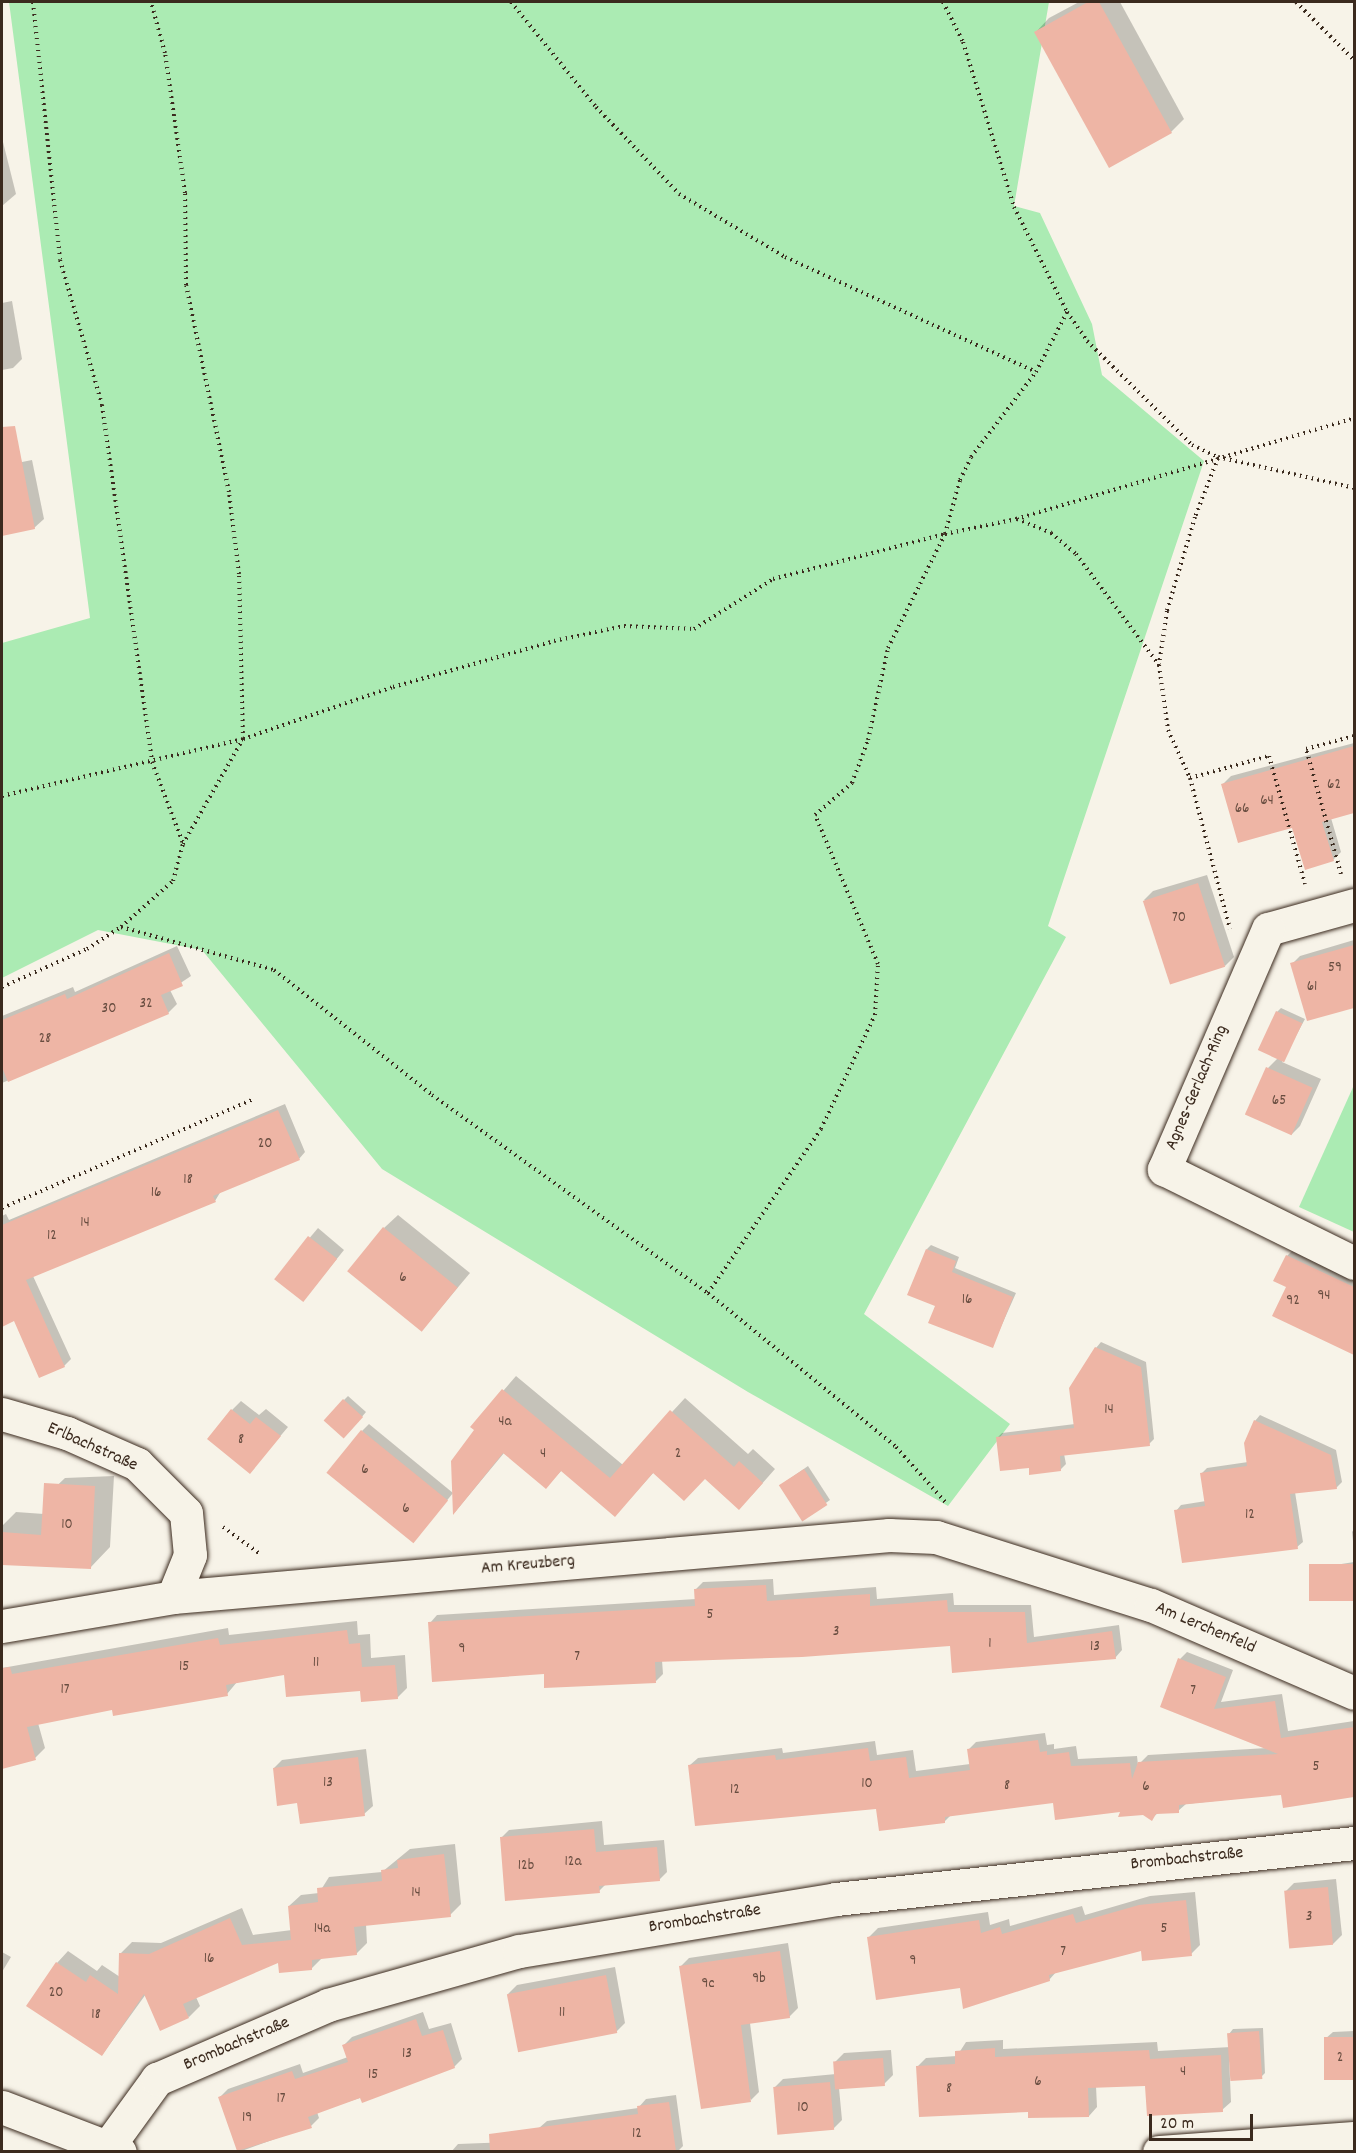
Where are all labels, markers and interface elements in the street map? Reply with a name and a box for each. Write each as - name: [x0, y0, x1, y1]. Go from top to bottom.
- house number: 62: [1327, 777, 1341, 795]
- house number: 64: [1260, 793, 1274, 811]
- house number: 66: [1235, 801, 1249, 819]
- house number: 70: [1172, 910, 1186, 928]
- house number: 59: [1328, 960, 1342, 978]
- house number: 61: [1307, 979, 1317, 997]
- house number: 32: [139, 996, 153, 1014]
- house number: 30: [102, 1001, 116, 1019]
- street label: Agnes-Gerlach-Ring: [1162, 1022, 1234, 1154]
- house number: 28: [39, 1031, 51, 1049]
- house number: 65: [1272, 1093, 1286, 1111]
- house number: 20: [258, 1136, 272, 1154]
- house number: 18: [183, 1172, 193, 1190]
- house number: 16: [151, 1185, 161, 1203]
- house number: 14: [80, 1215, 90, 1233]
- house number: 12: [47, 1228, 57, 1246]
- house number: 6: [399, 1270, 407, 1288]
- house number: 94: [1317, 1288, 1331, 1306]
- house number: 16: [962, 1292, 972, 1310]
- house number: 92: [1286, 1293, 1300, 1311]
- house number: 14: [1104, 1402, 1114, 1420]
- house number: 4a: [498, 1414, 512, 1432]
- street label: Erlbachstraße: [43, 1418, 141, 1478]
- house number: 8: [238, 1432, 244, 1450]
- house number: 4: [540, 1446, 546, 1464]
- house number: 2: [675, 1446, 681, 1464]
- house number: 6: [361, 1462, 369, 1480]
- house number: 6: [402, 1501, 410, 1519]
- house number: 12: [1245, 1507, 1255, 1525]
- house number: 10: [61, 1517, 73, 1535]
- street label: Am Kreuzberg: [480, 1551, 576, 1581]
- street label: Am Lerchenfeld: [1152, 1598, 1258, 1660]
- house number: 5: [707, 1607, 713, 1625]
- house number: 3: [833, 1624, 839, 1642]
- house number: 1: [988, 1636, 992, 1654]
- house number: 13: [1090, 1639, 1100, 1657]
- house number: 9: [459, 1641, 465, 1659]
- house number: 7: [574, 1649, 580, 1667]
- house number: 11: [313, 1655, 319, 1673]
- house number: 15: [179, 1659, 189, 1677]
- house number: 17: [60, 1682, 70, 1700]
- house number: 7: [1190, 1683, 1196, 1701]
- house number: 5: [1313, 1759, 1319, 1777]
- house number: 13: [323, 1775, 333, 1793]
- house number: 10: [861, 1776, 873, 1794]
- house number: 8: [1004, 1778, 1010, 1796]
- house number: 6: [1142, 1779, 1150, 1797]
- house number: 12: [730, 1782, 740, 1800]
- street label: Brombachstraße: [1130, 1843, 1244, 1877]
- house number: 12a: [565, 1854, 581, 1872]
- house number: 12b: [518, 1858, 534, 1876]
- house number: 14: [411, 1885, 421, 1903]
- street label: Brombachstraße: [647, 1900, 763, 1940]
- house number: 3: [1306, 1909, 1312, 1927]
- house number: 14a: [314, 1921, 330, 1939]
- house number: 5: [1161, 1921, 1167, 1939]
- house number: 7: [1060, 1944, 1066, 1962]
- house number: 16: [204, 1951, 214, 1969]
- house number: 9: [910, 1953, 916, 1971]
- house number: 9b: [752, 1971, 766, 1989]
- house number: 9c: [702, 1976, 714, 1994]
- house number: 20: [49, 1985, 63, 2003]
- house number: 11: [559, 2005, 565, 2023]
- house number: 18: [91, 2007, 101, 2025]
- street label: Brombachstraße: [181, 2013, 293, 2077]
- house number: 13: [402, 2046, 412, 2064]
- house number: 2: [1337, 2050, 1343, 2068]
- house number: 4: [1180, 2064, 1186, 2082]
- house number: 15: [368, 2067, 378, 2085]
- house number: 6: [1034, 2074, 1042, 2092]
- house number: 8: [946, 2081, 952, 2099]
- house number: 17: [276, 2091, 286, 2109]
- house number: 10: [797, 2100, 809, 2118]
- scale bar: [1152, 2102, 1256, 2140]
- house number: 19: [242, 2110, 252, 2128]
- text: 20 m: [1160, 2112, 1194, 2137]
- house number: 12: [632, 2126, 642, 2144]

